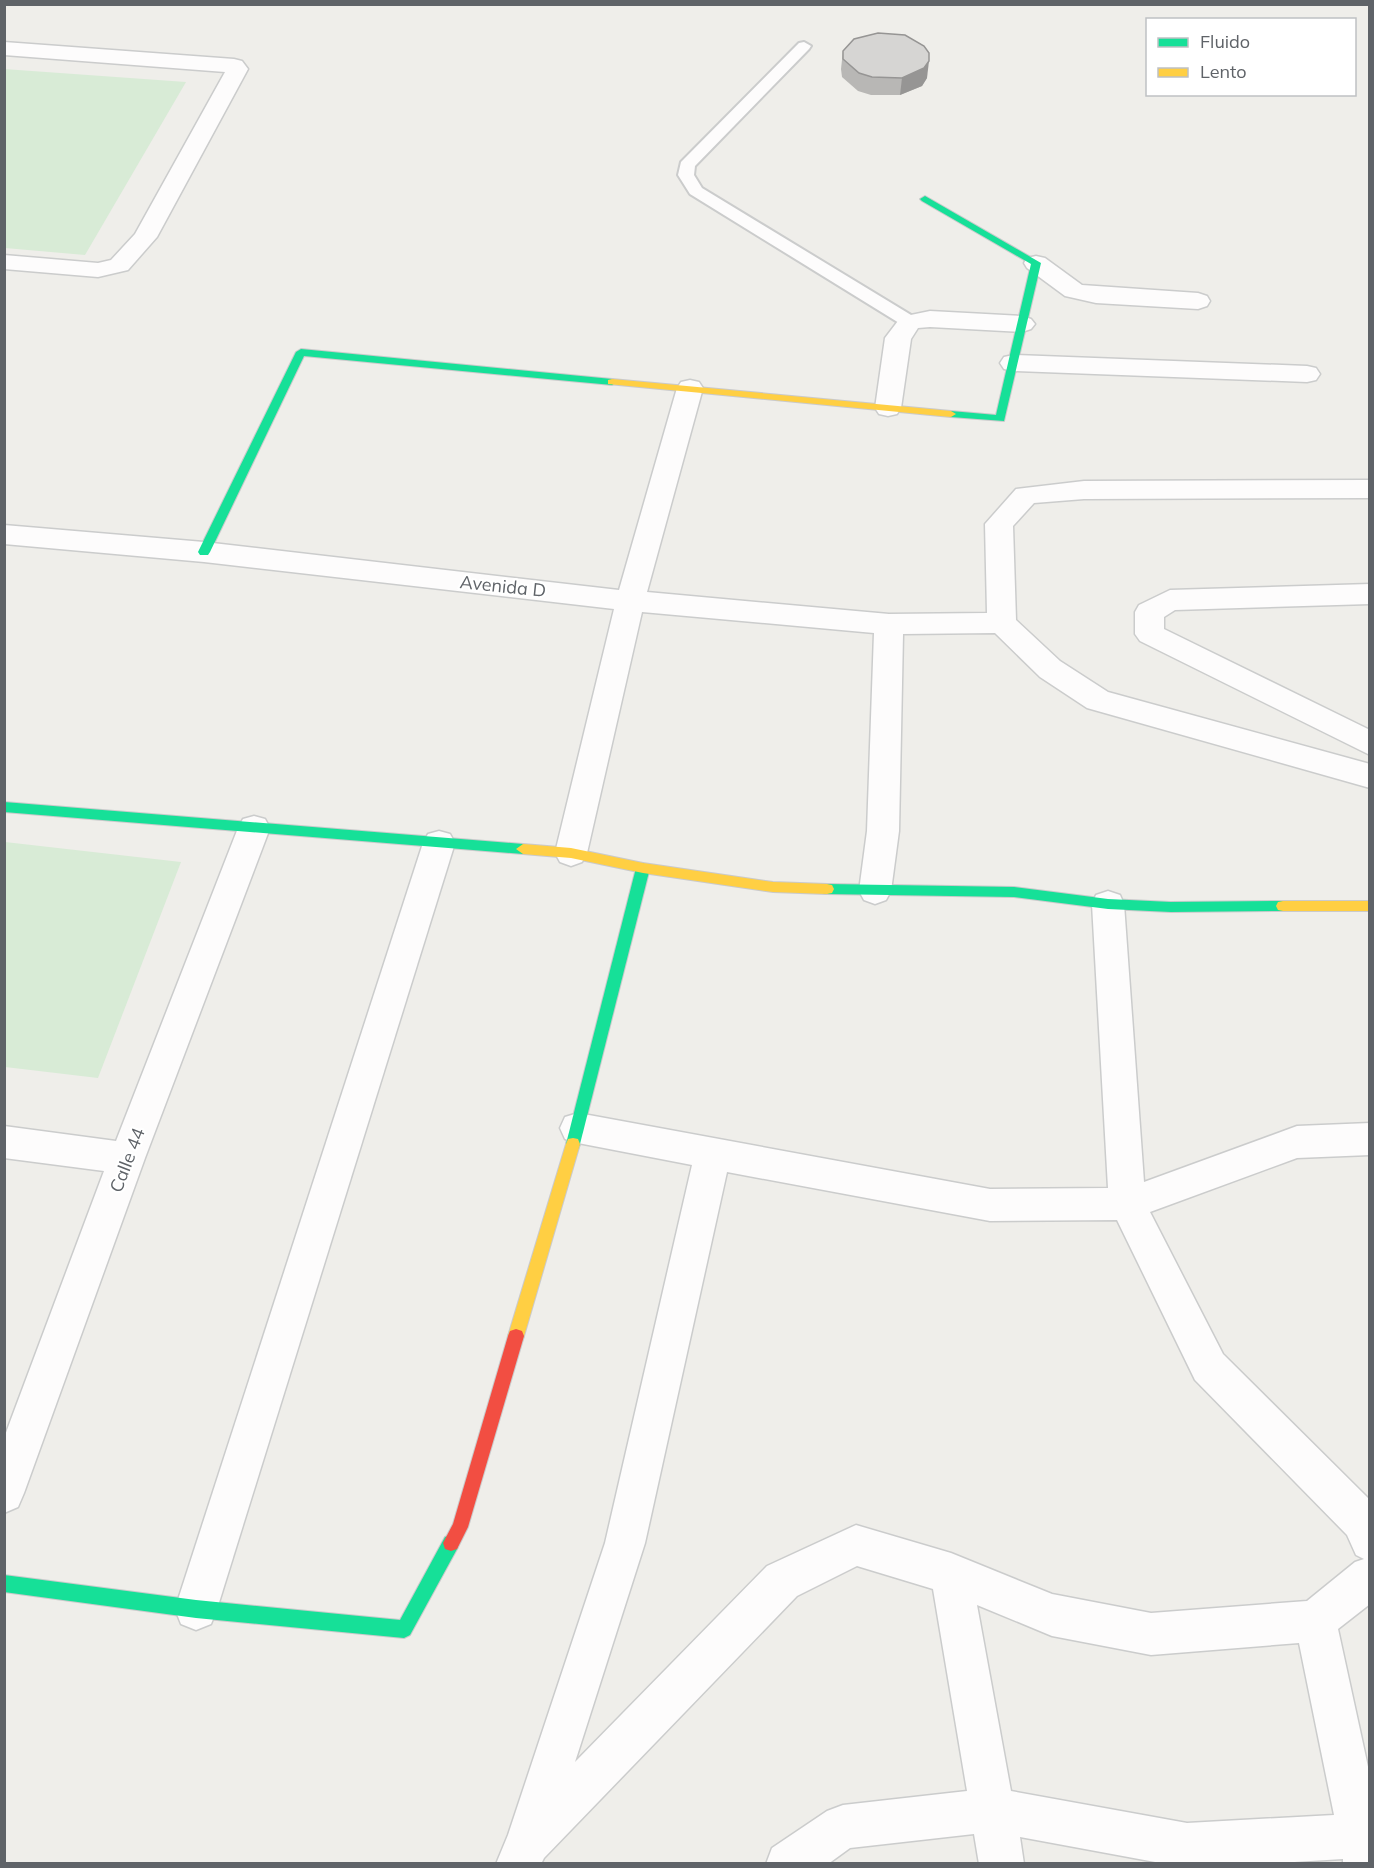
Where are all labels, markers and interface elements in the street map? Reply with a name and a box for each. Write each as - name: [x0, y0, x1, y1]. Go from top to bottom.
- legend: [1146, 18, 1356, 96]
- text: Fluido: [1200, 30, 1250, 53]
- text: Lento: [1200, 60, 1247, 83]
- street label: Avenida D: [459, 570, 547, 602]
- street label: Calle 44: [104, 1124, 150, 1196]

